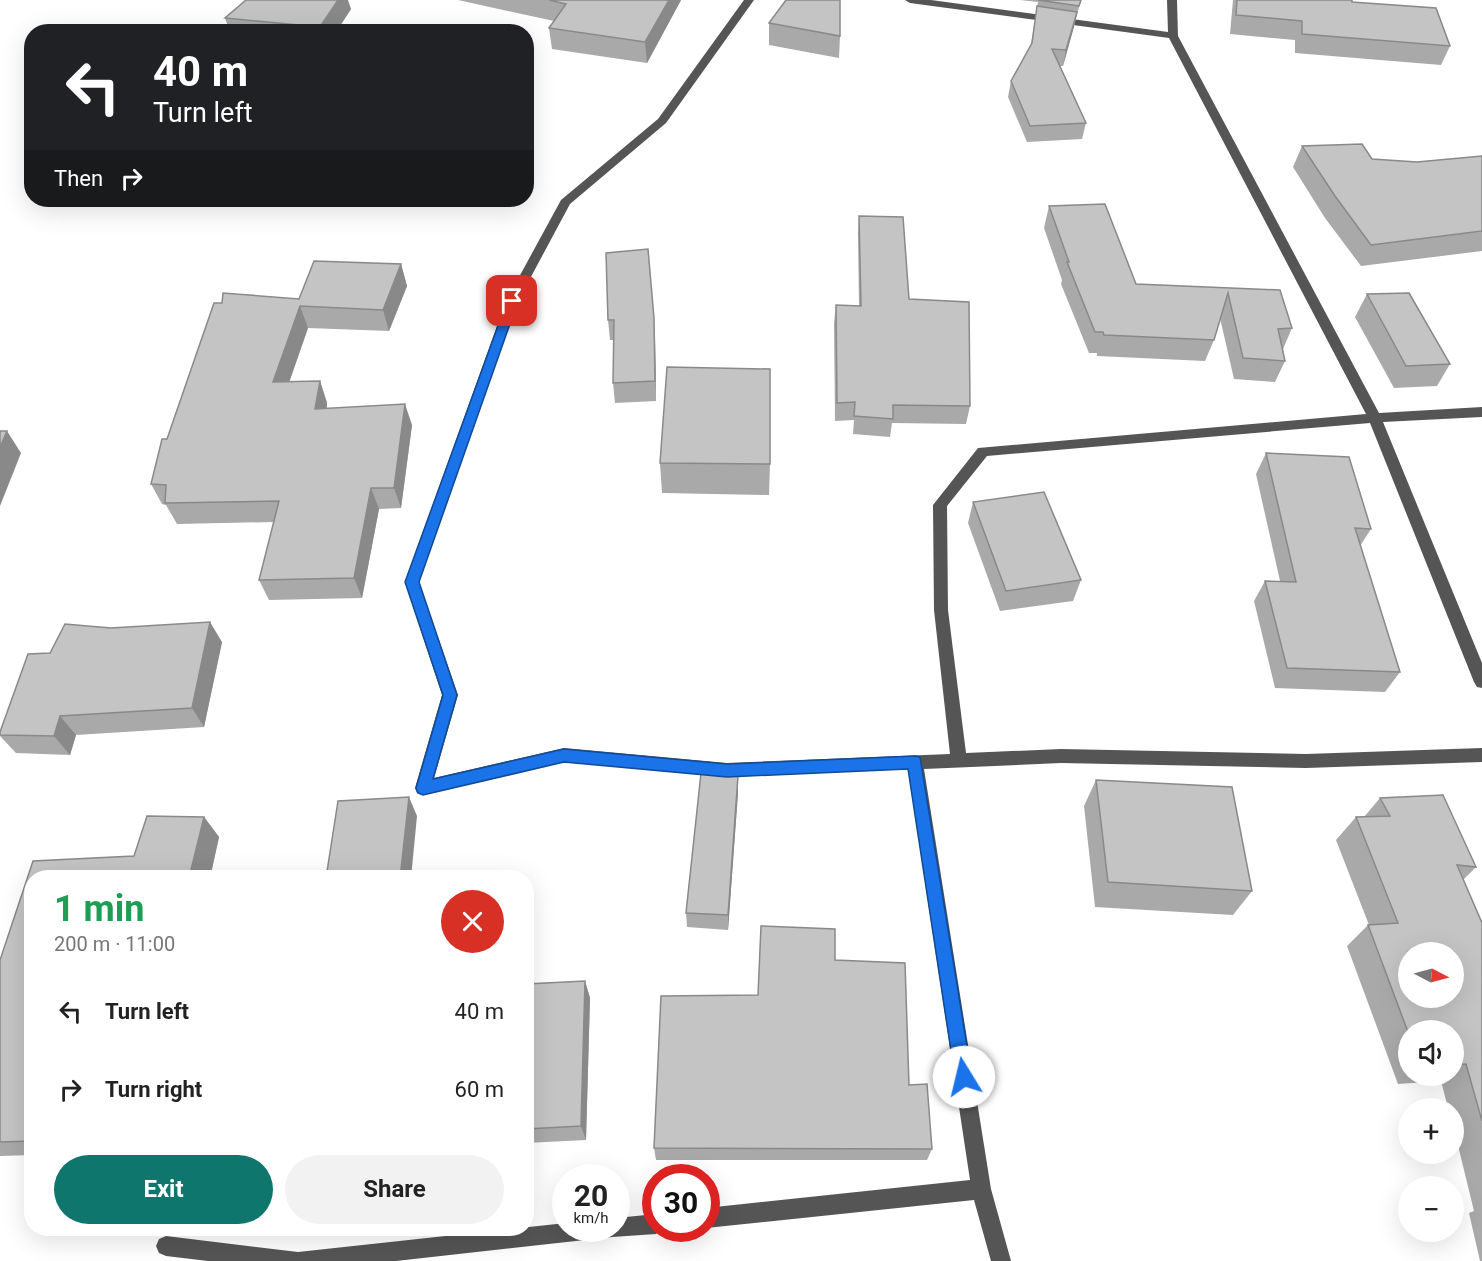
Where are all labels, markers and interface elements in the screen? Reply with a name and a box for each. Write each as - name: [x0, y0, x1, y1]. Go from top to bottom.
- text: 40 m: [153, 47, 248, 96]
- icon: left: [54, 48, 132, 126]
- text: Turn left: [153, 97, 253, 129]
- icon: right: [115, 162, 148, 195]
- text: Then: [54, 166, 103, 191]
- pin: [486, 275, 537, 326]
- icon: arrive: [495, 284, 528, 317]
- text: 1 min: [54, 888, 145, 930]
- button: close: [441, 890, 504, 953]
- text: 200 m · 11:00: [54, 932, 175, 956]
- north arrow: [1398, 942, 1464, 1008]
- map controls: [1398, 942, 1464, 1242]
- icon: left: [54, 995, 87, 1028]
- text: Turn left: [105, 999, 189, 1024]
- text: 40 m: [455, 999, 504, 1024]
- button: sound: [1398, 1020, 1464, 1086]
- position arrow: [932, 1045, 996, 1109]
- icon: right: [54, 1073, 87, 1106]
- text: Turn right: [105, 1077, 202, 1102]
- text: 60 m: [455, 1077, 504, 1102]
- button: +: [1398, 1098, 1464, 1164]
- button: Exit: [54, 1155, 273, 1224]
- button: Share: [285, 1155, 504, 1224]
- speed limit sign: 30: [642, 1164, 720, 1242]
- button: −: [1398, 1176, 1464, 1242]
- text: 20: [574, 1178, 608, 1213]
- text: km/h: [573, 1209, 609, 1227]

